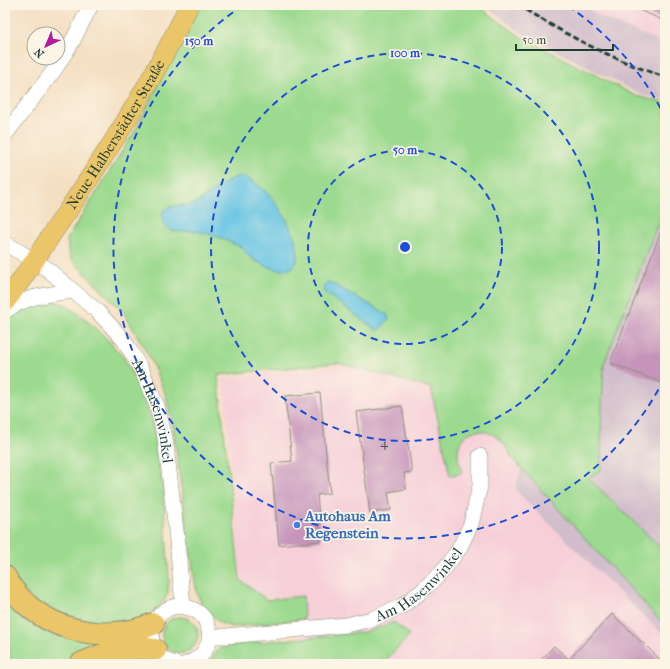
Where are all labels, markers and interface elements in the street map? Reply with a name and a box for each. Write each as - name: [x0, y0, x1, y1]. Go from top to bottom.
- north arrow: [26, 26, 66, 66]
- scale bar: [516, 26, 613, 52]
- text: 50 m: [522, 33, 546, 47]
- text: 150 m: [185, 34, 214, 48]
- text: N: [31, 45, 47, 60]
- text: 100 m: [390, 46, 421, 60]
- street label: Neue Halberstädter Straße: [62, 56, 169, 213]
- text: 50 m: [393, 143, 418, 157]
- centre of rings: [398, 240, 412, 254]
- street label: Am Hasenwinkel: [127, 355, 177, 464]
- house number: 4: [380, 435, 388, 450]
- place label: Autohaus Am Regenstein: [304, 507, 391, 542]
- marker: Autohaus Am Regenstein: [292, 520, 302, 530]
- street label: Am Hasenwinkel: [371, 544, 466, 626]

